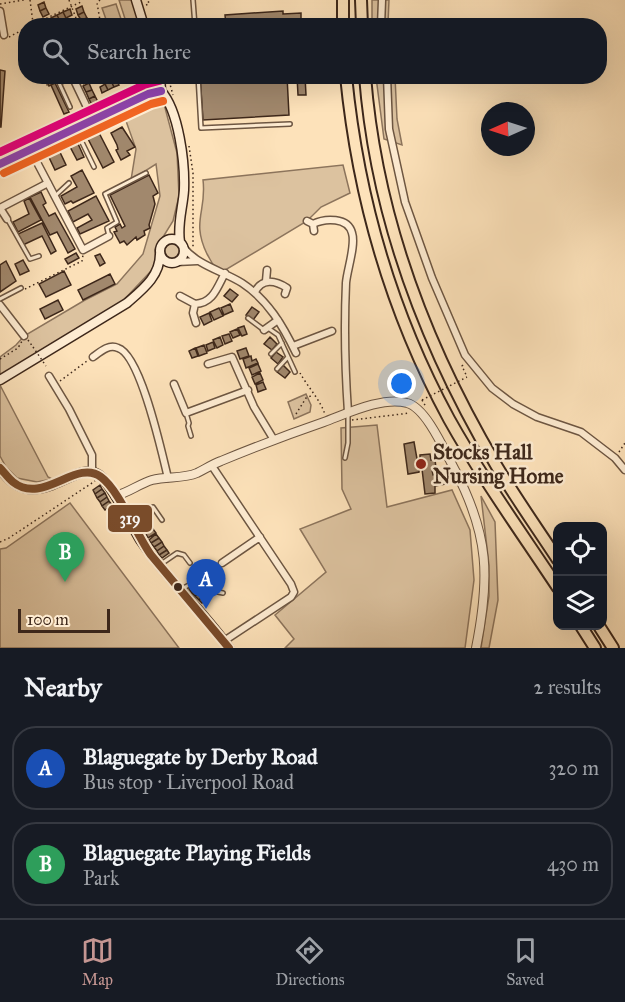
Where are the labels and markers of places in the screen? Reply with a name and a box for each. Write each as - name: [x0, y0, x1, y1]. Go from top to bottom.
- place label: Stocks Hall Nursing Home: [433, 439, 564, 489]
- marker: Stocks Hall Nursing Home: [414, 457, 428, 471]
- pin: B: [46, 532, 84, 582]
- pin: A: [186, 560, 226, 609]
- unlabelled marker: [172, 581, 184, 593]

